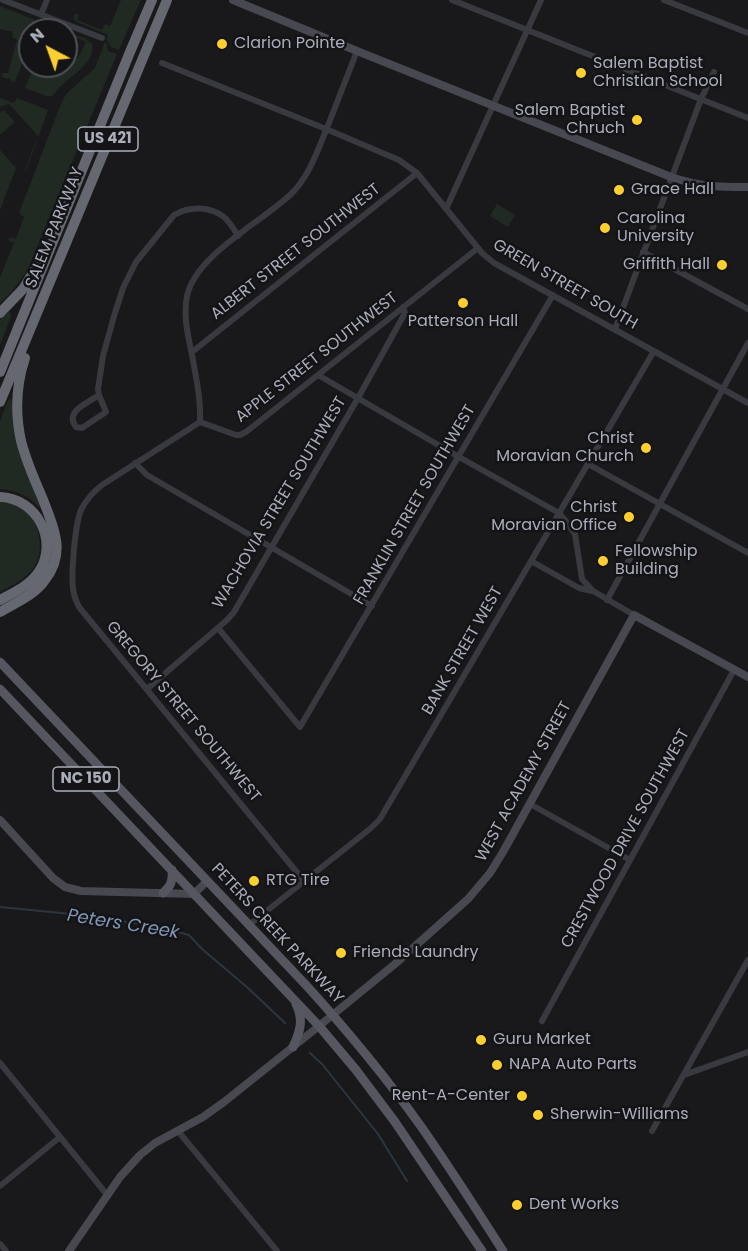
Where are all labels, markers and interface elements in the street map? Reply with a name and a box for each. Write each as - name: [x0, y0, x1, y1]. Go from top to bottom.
- north arrow: [18, 18, 78, 78]
- text: N: [25, 23, 49, 48]
- place label: Clarion Pointe: [234, 34, 345, 54]
- marker: Clarion Pointe: [215, 37, 229, 51]
- place label: Salem Baptist Christian School: [593, 54, 723, 92]
- marker: Salem Baptist Christian School: [574, 66, 588, 80]
- place label: Salem Baptist Chruch: [515, 101, 625, 139]
- marker: Salem Baptist Chruch: [630, 113, 644, 127]
- road number: US 421: [78, 127, 138, 151]
- street label: SALEM PARKWAY: [22, 165, 88, 291]
- street label: ALBERT STREET SOUTHWEST: [207, 180, 385, 324]
- place label: Grace Hall: [631, 180, 714, 200]
- marker: Grace Hall: [612, 183, 626, 197]
- place label: Carolina University: [617, 209, 694, 247]
- marker: Carolina University: [598, 221, 612, 235]
- street label: GREEN STREET SOUTH: [489, 236, 641, 334]
- place label: Griffith Hall: [623, 255, 710, 275]
- marker: Griffith Hall: [715, 258, 729, 272]
- street label: APPLE STREET SOUTHWEST: [232, 289, 402, 427]
- marker: Patterson Hall: [456, 296, 470, 310]
- place label: Patterson Hall: [408, 312, 518, 332]
- street label: WACHOVIA STREET SOUTHWEST: [209, 394, 351, 612]
- street label: FRANKLIN STREET SOUTHWEST: [350, 402, 480, 608]
- place label: Christ Moravian Church: [496, 429, 634, 467]
- marker: Christ Moravian Church: [639, 441, 653, 455]
- place label: Christ Moravian Office: [491, 498, 617, 536]
- marker: Christ Moravian Office: [622, 510, 636, 524]
- place label: Fellowship Building: [615, 542, 698, 580]
- marker: Fellowship Building: [596, 554, 610, 568]
- street label: BANK STREET WEST: [419, 584, 507, 718]
- street label: GREGORY STREET SOUTHWEST: [102, 618, 264, 806]
- street label: WEST ACADEMY STREET: [472, 699, 576, 865]
- street label: CRESTWOOD DRIVE SOUTHWEST: [558, 726, 694, 952]
- road number: NC 150: [53, 767, 119, 791]
- street label: PETERS CREEK PARKWAY: [207, 860, 347, 1008]
- place label: RTG Tire: [266, 871, 330, 891]
- marker: RTG Tire: [247, 874, 261, 888]
- water label: Peters Creek: [66, 905, 180, 945]
- place label: Friends Laundry: [353, 943, 479, 963]
- marker: Friends Laundry: [334, 946, 348, 960]
- place label: Guru Market: [493, 1030, 591, 1050]
- marker: Guru Market: [474, 1033, 488, 1047]
- place label: NAPA Auto Parts: [509, 1055, 637, 1075]
- marker: NAPA Auto Parts: [490, 1058, 504, 1072]
- place label: Rent-A-Center: [392, 1086, 510, 1106]
- marker: Rent-A-Center: [515, 1089, 529, 1103]
- place label: Sherwin-Williams: [550, 1105, 689, 1125]
- marker: Sherwin-Williams: [531, 1108, 545, 1122]
- place label: Dent Works: [529, 1195, 619, 1215]
- marker: Dent Works: [510, 1198, 524, 1212]

